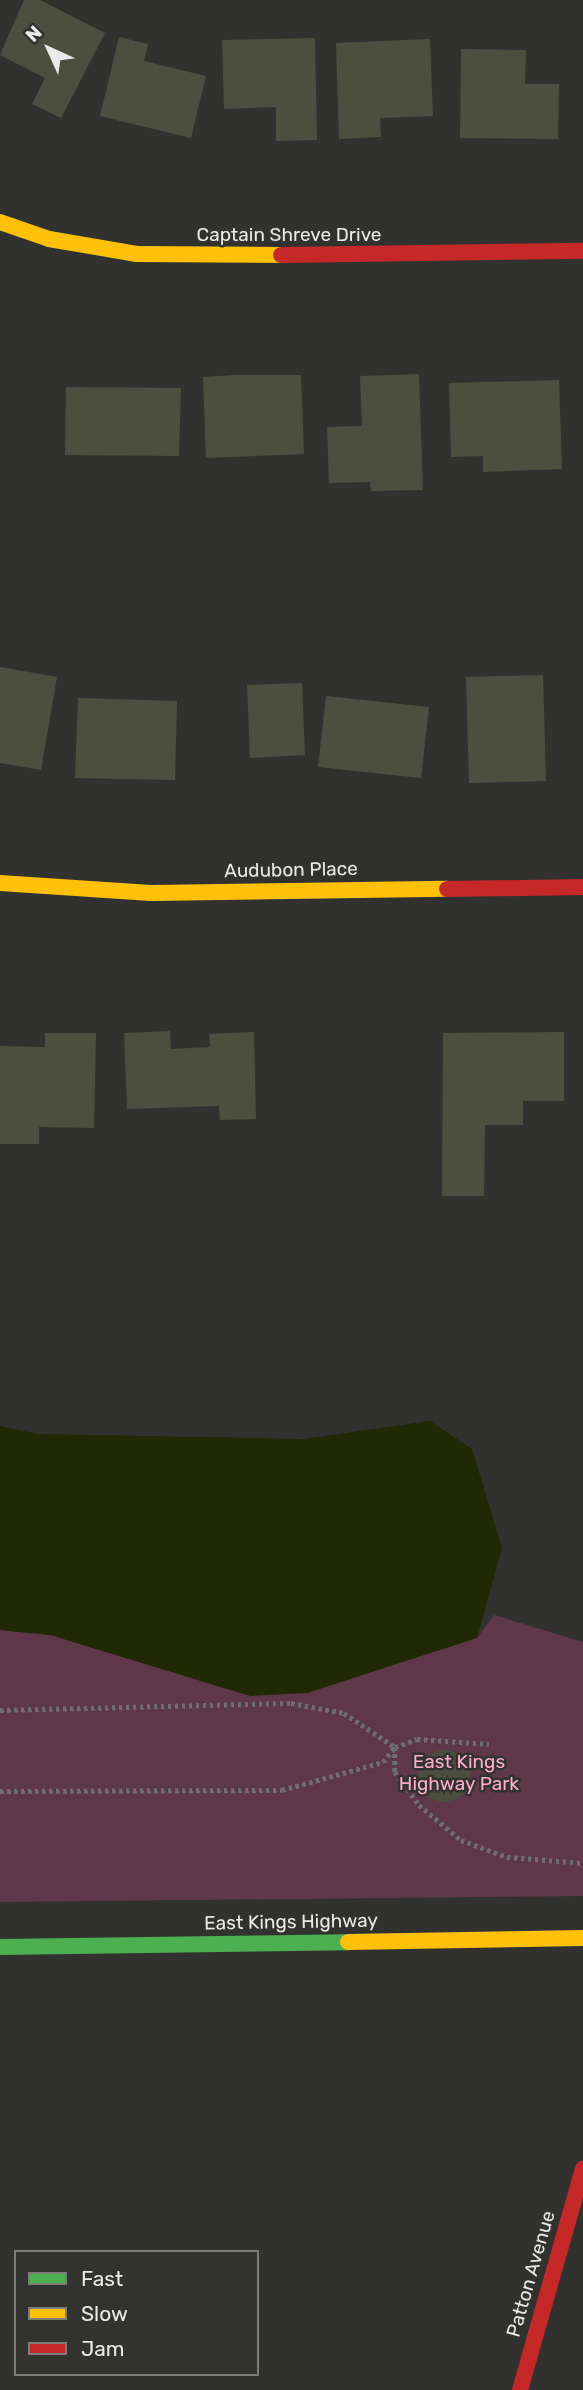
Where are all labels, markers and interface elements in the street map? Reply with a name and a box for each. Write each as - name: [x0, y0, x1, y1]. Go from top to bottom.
- north arrow: [14, 14, 84, 84]
- text: N: [21, 21, 47, 47]
- street label: Captain Shreve Drive: [197, 224, 381, 246]
- street label: Audubon Place: [224, 857, 358, 883]
- park label: East Kings Highway Park: [399, 1751, 519, 1795]
- street label: East Kings Highway: [204, 1909, 378, 1935]
- street label: Patton Avenue: [502, 2208, 560, 2340]
- legend: [14, 2250, 259, 2376]
- text: Fast: [81, 2266, 123, 2291]
- text: Slow: [81, 2301, 128, 2326]
- text: Jam: [81, 2336, 125, 2361]

